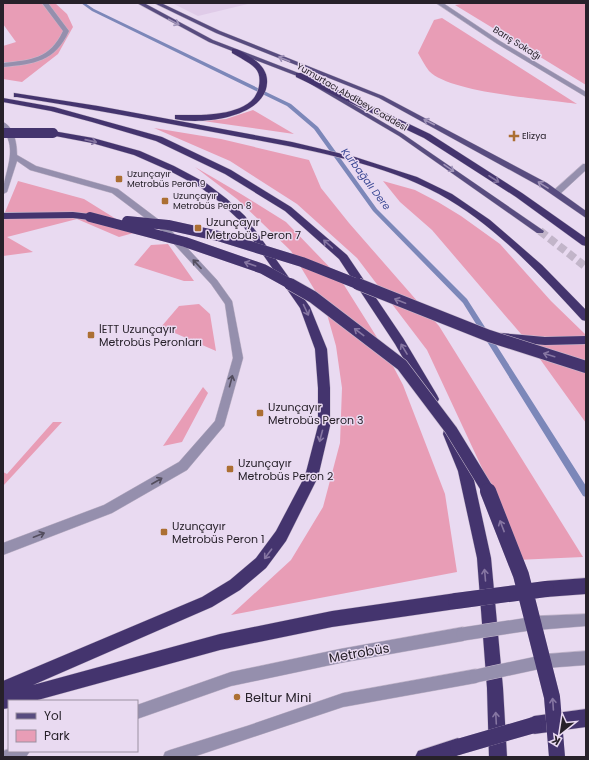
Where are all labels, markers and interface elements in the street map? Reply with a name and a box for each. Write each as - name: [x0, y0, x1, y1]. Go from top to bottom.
- one-way arrow: [168, 19, 180, 26]
- street label: Barış Sokağı: [491, 24, 543, 62]
- one-way arrow: [279, 54, 291, 62]
- street label: Yumurtacı Abdibey Caddesi: [294, 60, 410, 134]
- one-way arrow: [423, 118, 435, 125]
- place label: Elizya: [522, 130, 546, 142]
- marker: Elizya: [509, 131, 519, 141]
- one-way arrow: [84, 137, 97, 145]
- water label: Kurbağalı Dere: [338, 145, 394, 213]
- one-way arrow: [443, 164, 454, 172]
- place label: Uzunçayır Metrobüs Peron 9: [127, 168, 206, 190]
- marker: Uzunçayır Metrobüs Peron 9: [114, 174, 124, 184]
- one-way arrow: [488, 175, 499, 183]
- one-way arrow: [537, 180, 549, 188]
- place label: Uzunçayır Metrobüs Peron 8: [173, 190, 252, 212]
- marker: Uzunçayır Metrobüs Peron 8: [160, 196, 170, 206]
- place label: Uzunçayır Metrobüs Peron 7: [206, 214, 301, 243]
- marker: Uzunçayır Metrobüs Peron 7: [193, 223, 203, 233]
- one-way arrow: [323, 240, 333, 249]
- one-way arrow: [192, 259, 202, 269]
- one-way arrow: [243, 260, 256, 267]
- one-way arrow: [395, 297, 407, 304]
- one-way arrow: [303, 303, 310, 315]
- place label: İETT Uzunçayır Metrobüs Peronları: [99, 321, 202, 350]
- one-way arrow: [354, 328, 365, 337]
- marker: İETT Uzunçayır Metrobüs Peronları: [86, 330, 96, 340]
- one-way arrow: [399, 343, 407, 355]
- one-way arrow: [543, 351, 555, 359]
- one-way arrow: [228, 375, 236, 388]
- place label: Uzunçayır Metrobüs Peron 3: [268, 399, 363, 428]
- marker: Uzunçayır Metrobüs Peron 3: [255, 408, 265, 418]
- one-way arrow: [317, 430, 325, 443]
- place label: Uzunçayır Metrobüs Peron 2: [238, 455, 333, 484]
- marker: Uzunçayır Metrobüs Peron 2: [225, 464, 235, 474]
- one-way arrow: [151, 476, 163, 484]
- place label: Uzunçayır Metrobüs Peron 1: [172, 518, 264, 547]
- one-way arrow: [497, 520, 505, 532]
- marker: Uzunçayır Metrobüs Peron 1: [159, 527, 169, 537]
- one-way arrow: [33, 530, 45, 538]
- one-way arrow: [264, 548, 272, 559]
- one-way arrow: [482, 568, 489, 581]
- street label: Metrobüs: [327, 638, 391, 668]
- place label: Beltur Mini: [245, 688, 312, 707]
- marker: Beltur Mini: [232, 692, 242, 702]
- one-way arrow: [549, 698, 556, 711]
- legend: [8, 700, 138, 752]
- text: Yol: [44, 707, 62, 724]
- one-way arrow: [493, 712, 500, 725]
- north arrow: [541, 712, 581, 752]
- text: Park: [44, 727, 71, 744]
- text: K: [548, 732, 563, 750]

